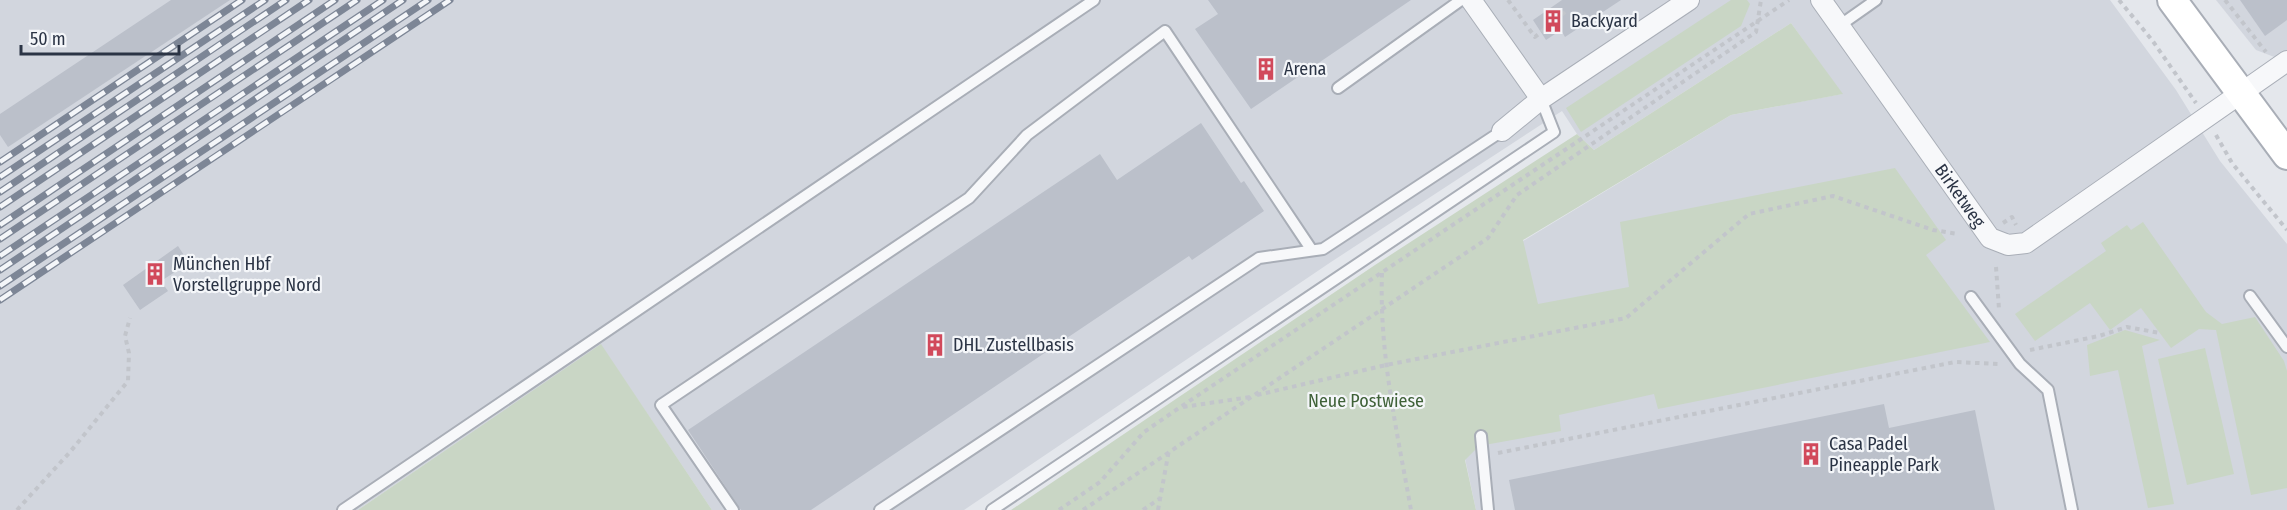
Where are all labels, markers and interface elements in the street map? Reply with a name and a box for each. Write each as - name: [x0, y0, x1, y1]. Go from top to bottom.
- building icon: Backyard: [1540, 8, 1566, 34]
- place label: Backyard: [1571, 10, 1638, 32]
- scale bar: [21, 18, 178, 56]
- text: 50 m: [30, 28, 66, 50]
- building icon: Arena: [1253, 56, 1279, 82]
- place label: Arena: [1284, 58, 1327, 80]
- street label: Birketweg: [1930, 160, 1990, 232]
- place label: München Hbf Vorstellgruppe Nord: [173, 253, 321, 296]
- building icon: München Hbf Vorstellgruppe Nord: [142, 261, 168, 287]
- building icon: DHL Zustellbasis: [922, 332, 948, 358]
- place label: DHL Zustellbasis: [953, 334, 1074, 356]
- park label: Neue Postwiese: [1308, 390, 1424, 412]
- place label: Casa Padel Pineapple Park: [1829, 433, 1940, 476]
- building icon: Casa Padel Pineapple Park: [1798, 441, 1824, 467]

